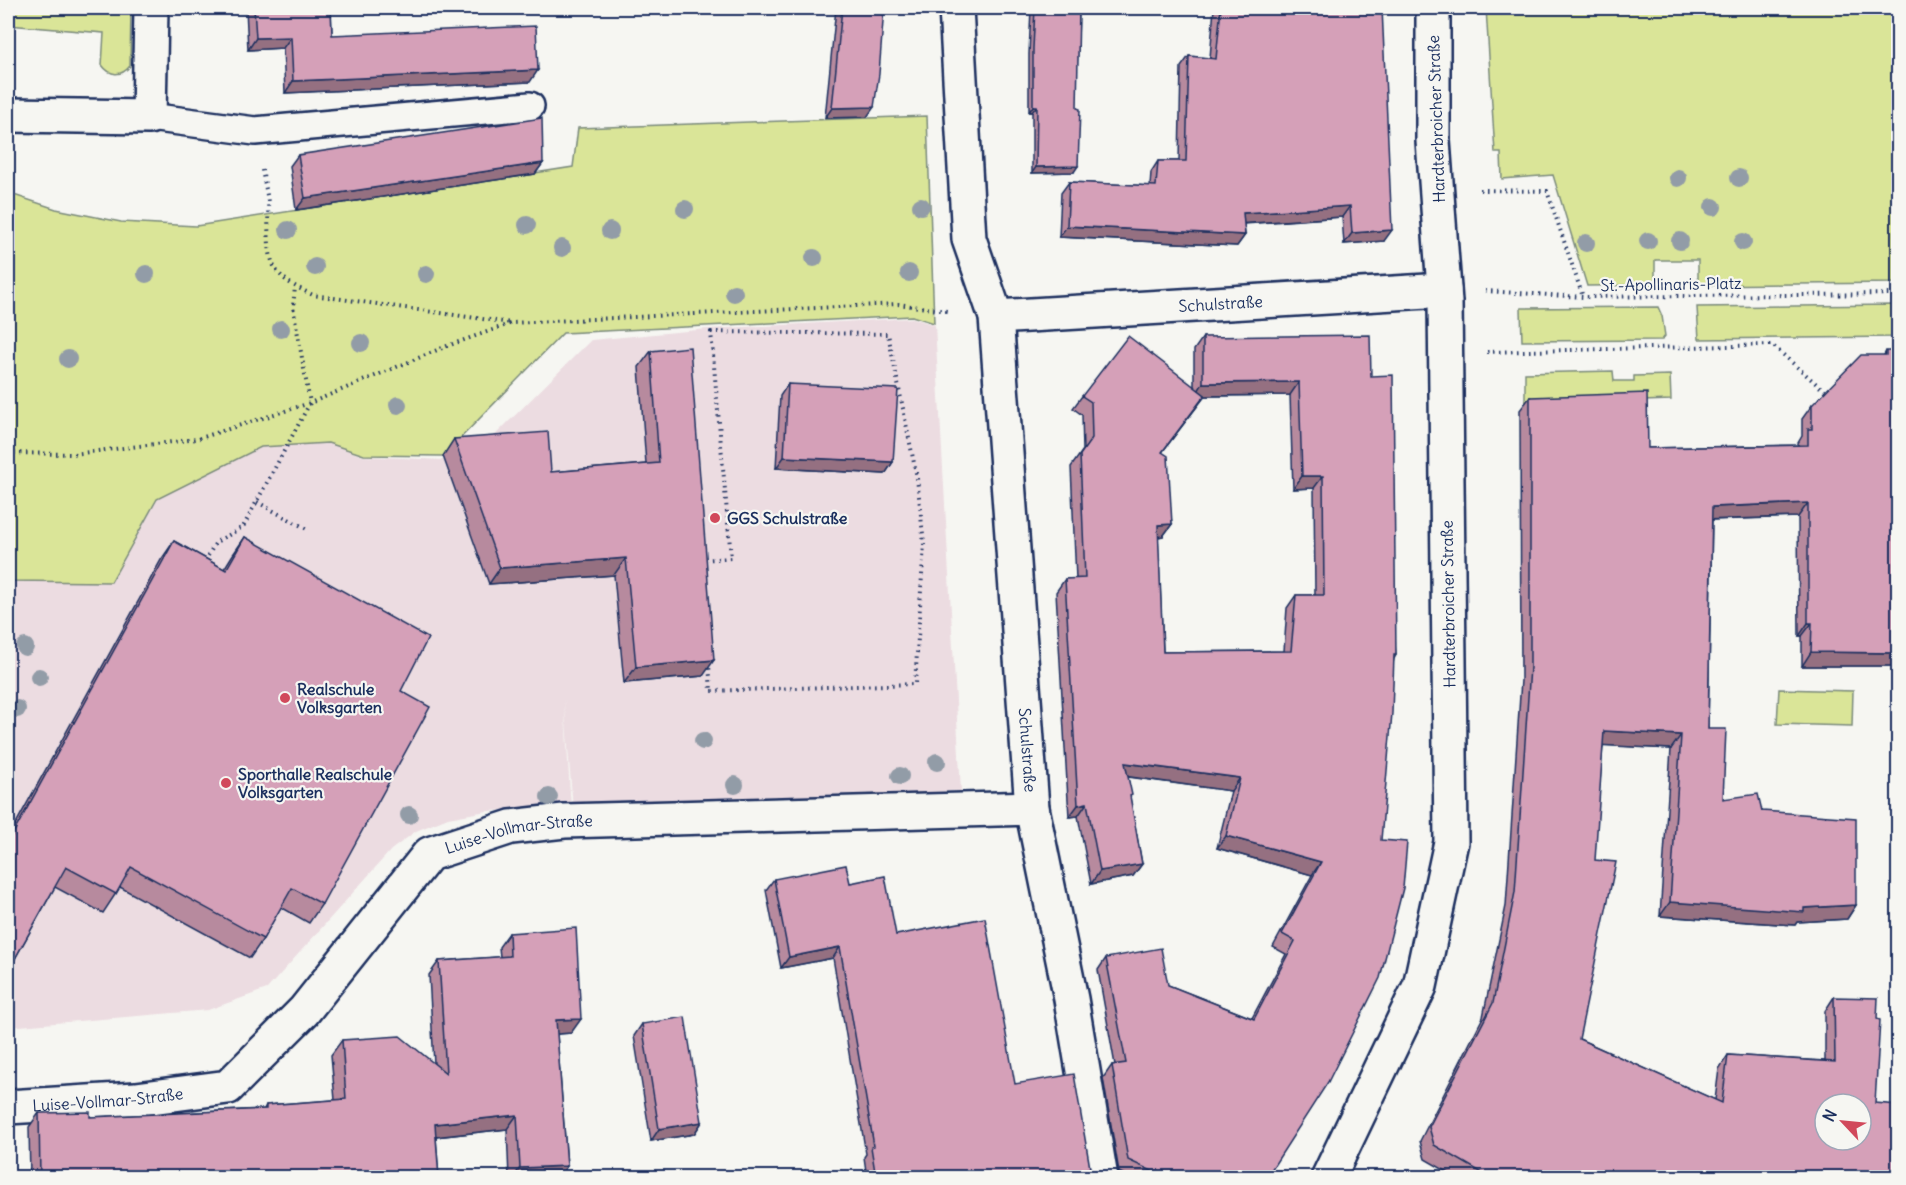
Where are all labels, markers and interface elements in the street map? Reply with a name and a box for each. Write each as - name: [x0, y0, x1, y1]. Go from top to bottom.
- street label: Hardterbroicher Straße: [1423, 35, 1449, 203]
- street label: St.-Apollinaris-Platz: [1600, 273, 1742, 295]
- street label: Schulstraße: [1178, 291, 1263, 316]
- place label: GGS Schulstraße: [727, 508, 848, 528]
- marker: GGS Schulstraße: [708, 511, 722, 525]
- street label: Hardterbroicher Straße: [1437, 520, 1459, 688]
- place label: Realschule Volksgarten: [297, 679, 382, 718]
- marker: Realschule Volksgarten: [278, 691, 292, 705]
- street label: Schulstraße: [1015, 707, 1041, 793]
- place label: Sporthalle Realschule Volksgarten: [238, 764, 393, 803]
- marker: Sporthalle Realschule Volksgarten: [219, 776, 233, 790]
- street label: Luise-Vollmar-Straße: [442, 810, 593, 858]
- street label: Luise-Vollmar-Straße: [32, 1083, 184, 1115]
- north arrow: [1813, 1092, 1873, 1152]
- text: N: [1818, 1106, 1841, 1125]

